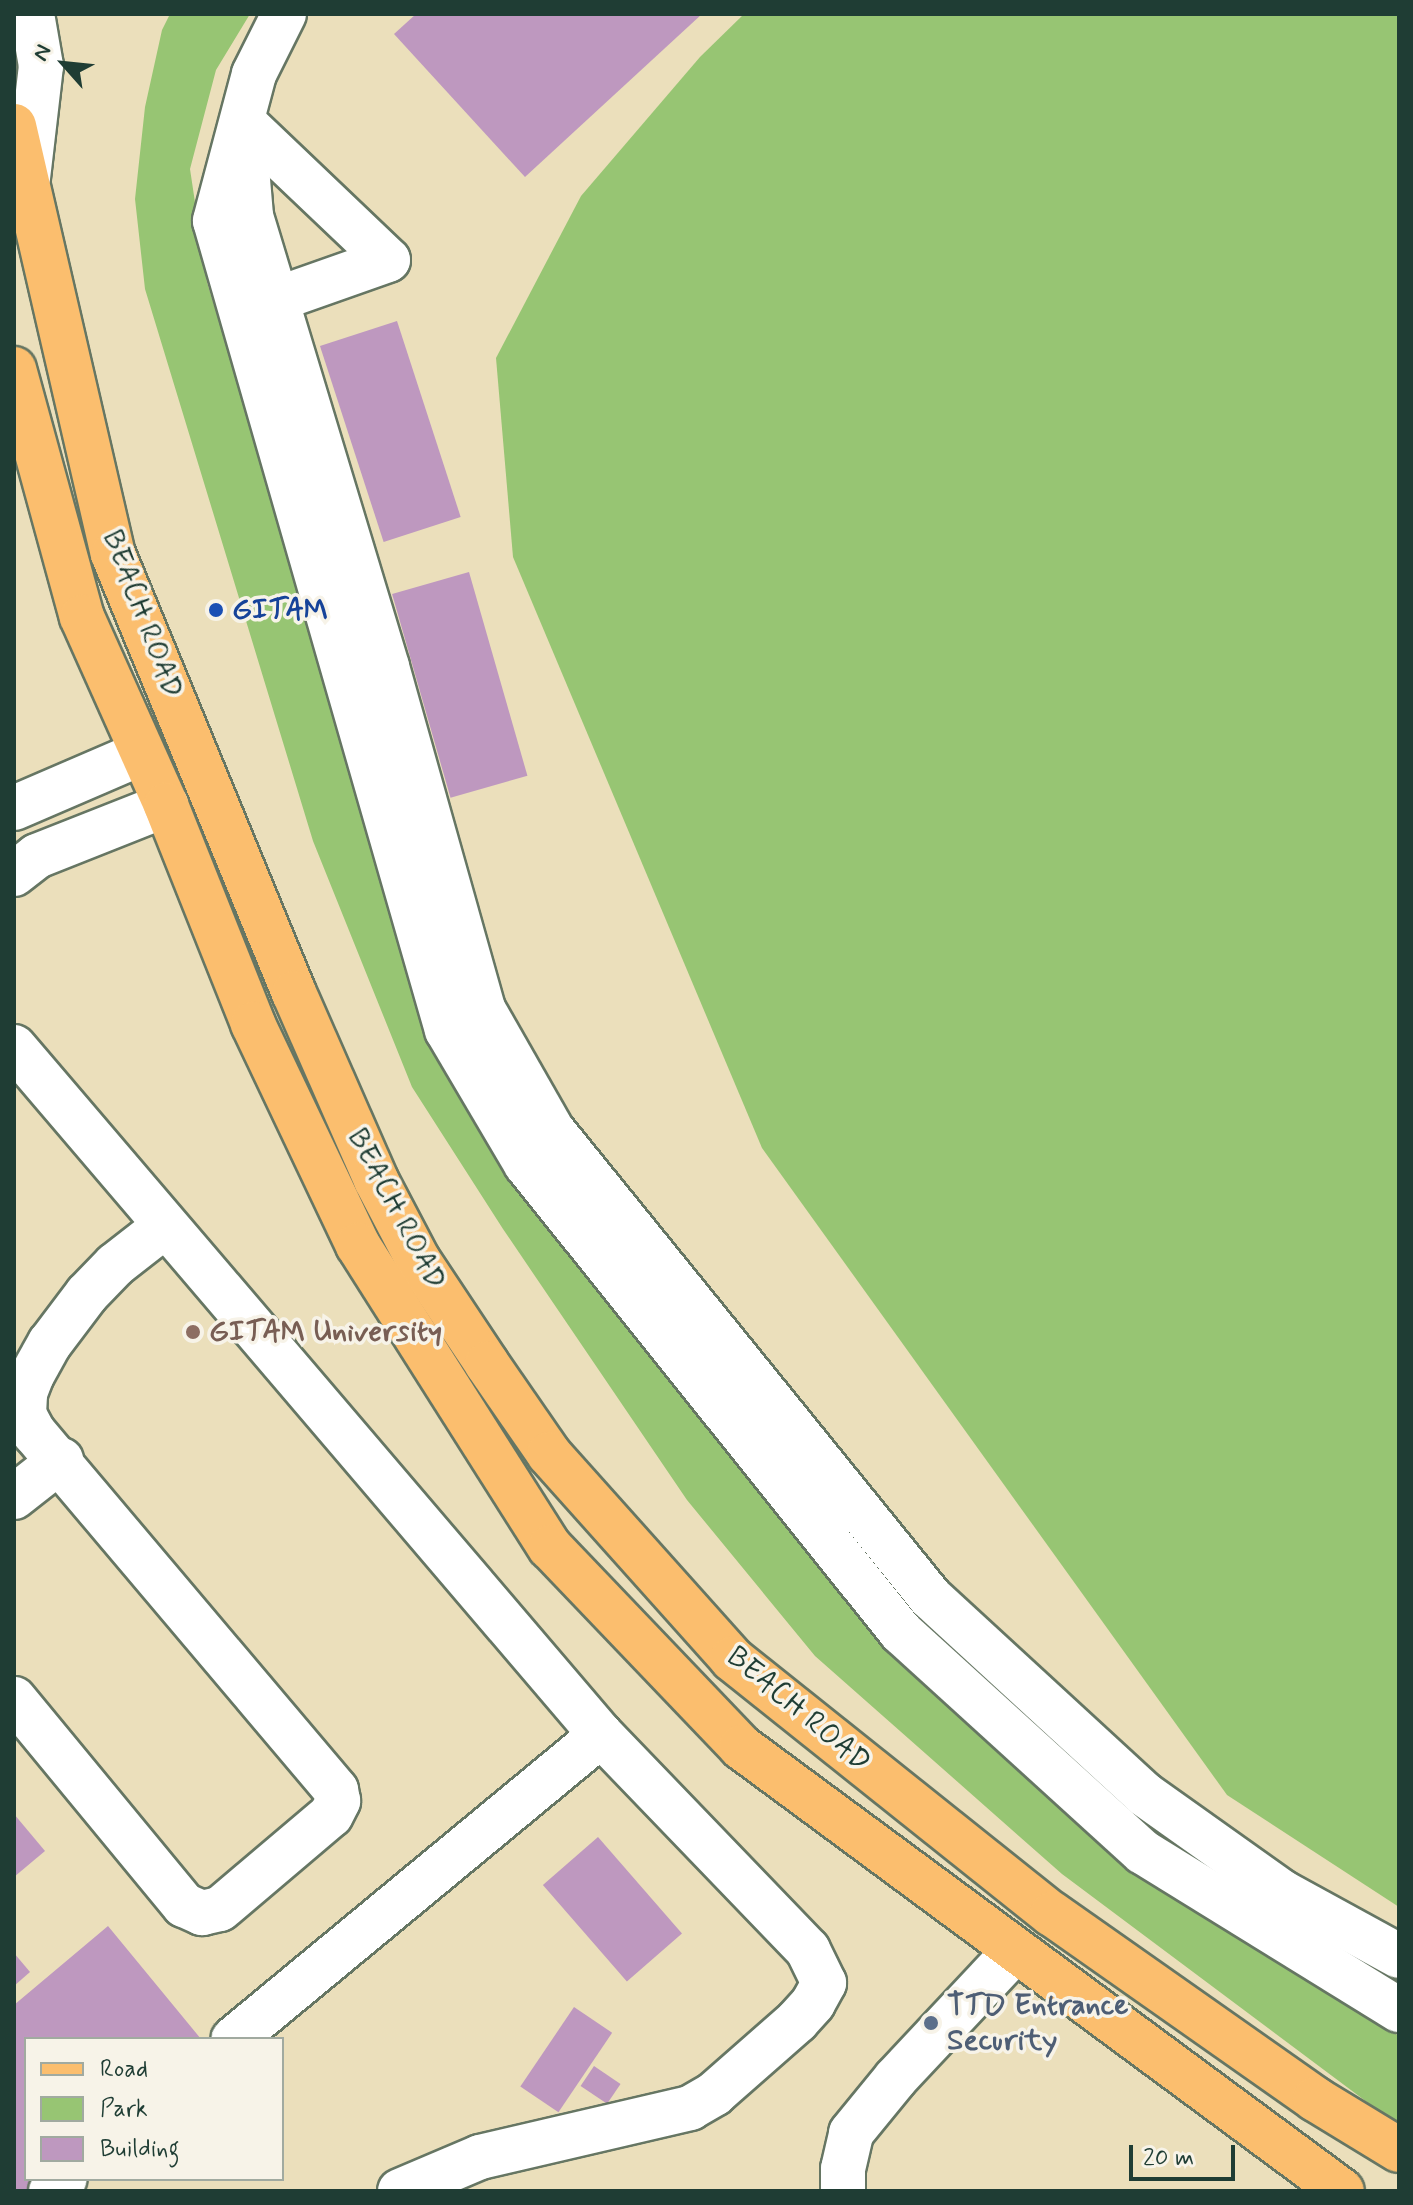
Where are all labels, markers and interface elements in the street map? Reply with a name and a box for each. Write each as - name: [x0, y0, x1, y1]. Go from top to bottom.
- north arrow: [24, 24, 104, 104]
- text: N: [27, 40, 58, 66]
- street label: BEACH ROAD: [94, 525, 190, 703]
- place label: GITAM: [232, 592, 329, 628]
- marker: GITAM: [207, 601, 225, 619]
- street label: BEACH ROAD: [339, 1122, 453, 1296]
- place label: GITAM University: [209, 1314, 444, 1350]
- marker: GITAM University: [184, 1323, 202, 1341]
- street label: BEACH ROAD: [719, 1639, 877, 1781]
- place label: TTD Entrance Security: [947, 1988, 1128, 2058]
- marker: TTD Entrance Security: [922, 2014, 940, 2032]
- legend: [24, 2037, 284, 2181]
- text: Road: [100, 2054, 148, 2085]
- text: Park: [100, 2094, 148, 2125]
- scale bar: [1133, 2129, 1239, 2179]
- text: Building: [100, 2134, 180, 2165]
- text: 20 m: [1143, 2143, 1194, 2174]

